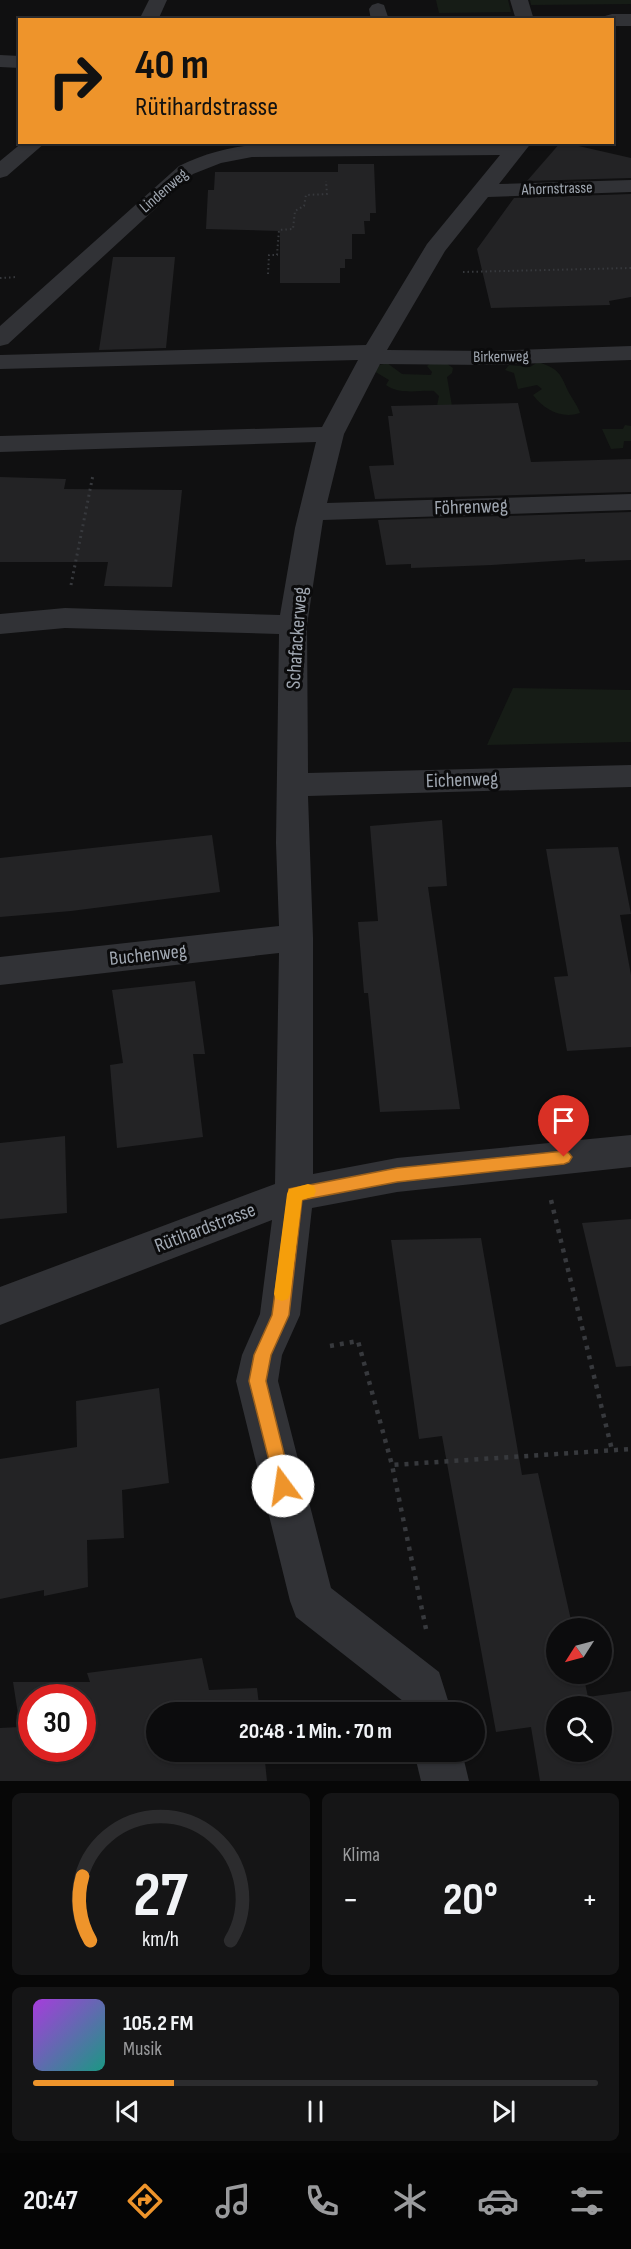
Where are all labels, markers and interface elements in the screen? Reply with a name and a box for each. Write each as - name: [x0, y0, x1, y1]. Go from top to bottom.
- text: 40 m: [135, 40, 209, 91]
- icon: right: [36, 42, 114, 120]
- text: Rütihardstrasse: [135, 91, 278, 123]
- street label: Lindenweg: [136, 165, 192, 217]
- street label: Ahornstrasse: [520, 178, 593, 200]
- street label: Birkenweg: [473, 347, 529, 367]
- street label: Föhrenweg: [434, 494, 508, 520]
- street label: Schafackerweg: [281, 586, 313, 690]
- street label: Eichenweg: [425, 767, 499, 793]
- street label: Buchenweg: [108, 939, 188, 971]
- pin: [538, 1095, 589, 1157]
- icon: arrive: [547, 1104, 580, 1137]
- street label: Rütihardstrasse: [151, 1198, 259, 1258]
- position arrow: [251, 1454, 315, 1518]
- north arrow: [546, 1618, 612, 1684]
- map controls: [546, 1618, 612, 1762]
- speed limit sign: 30: [18, 1684, 96, 1762]
- button: search: [546, 1696, 612, 1762]
- text: 20:48 · 1 Min. · 70 m: [239, 1718, 392, 1745]
- text: Klima: [343, 1843, 380, 1867]
- text: 27: [133, 1859, 189, 1934]
- text: 20°: [443, 1873, 498, 1928]
- text: −: [343, 1880, 359, 1920]
- text: +: [582, 1880, 598, 1920]
- text: km/h: [142, 1927, 179, 1952]
- text: 105.2 FM: [123, 2010, 193, 2037]
- text: Musik: [123, 2037, 162, 2061]
- icon: previous: [111, 2095, 144, 2128]
- icon: pause: [299, 2095, 332, 2128]
- icon: next: [487, 2095, 520, 2128]
- icon: directions: [124, 2180, 166, 2222]
- icon: music: [212, 2180, 254, 2222]
- icon: phone: [301, 2180, 343, 2222]
- icon: climate: [389, 2180, 431, 2222]
- icon: car: [477, 2180, 519, 2222]
- icon: filters: [566, 2180, 608, 2222]
- text: 20:47: [23, 2185, 78, 2217]

